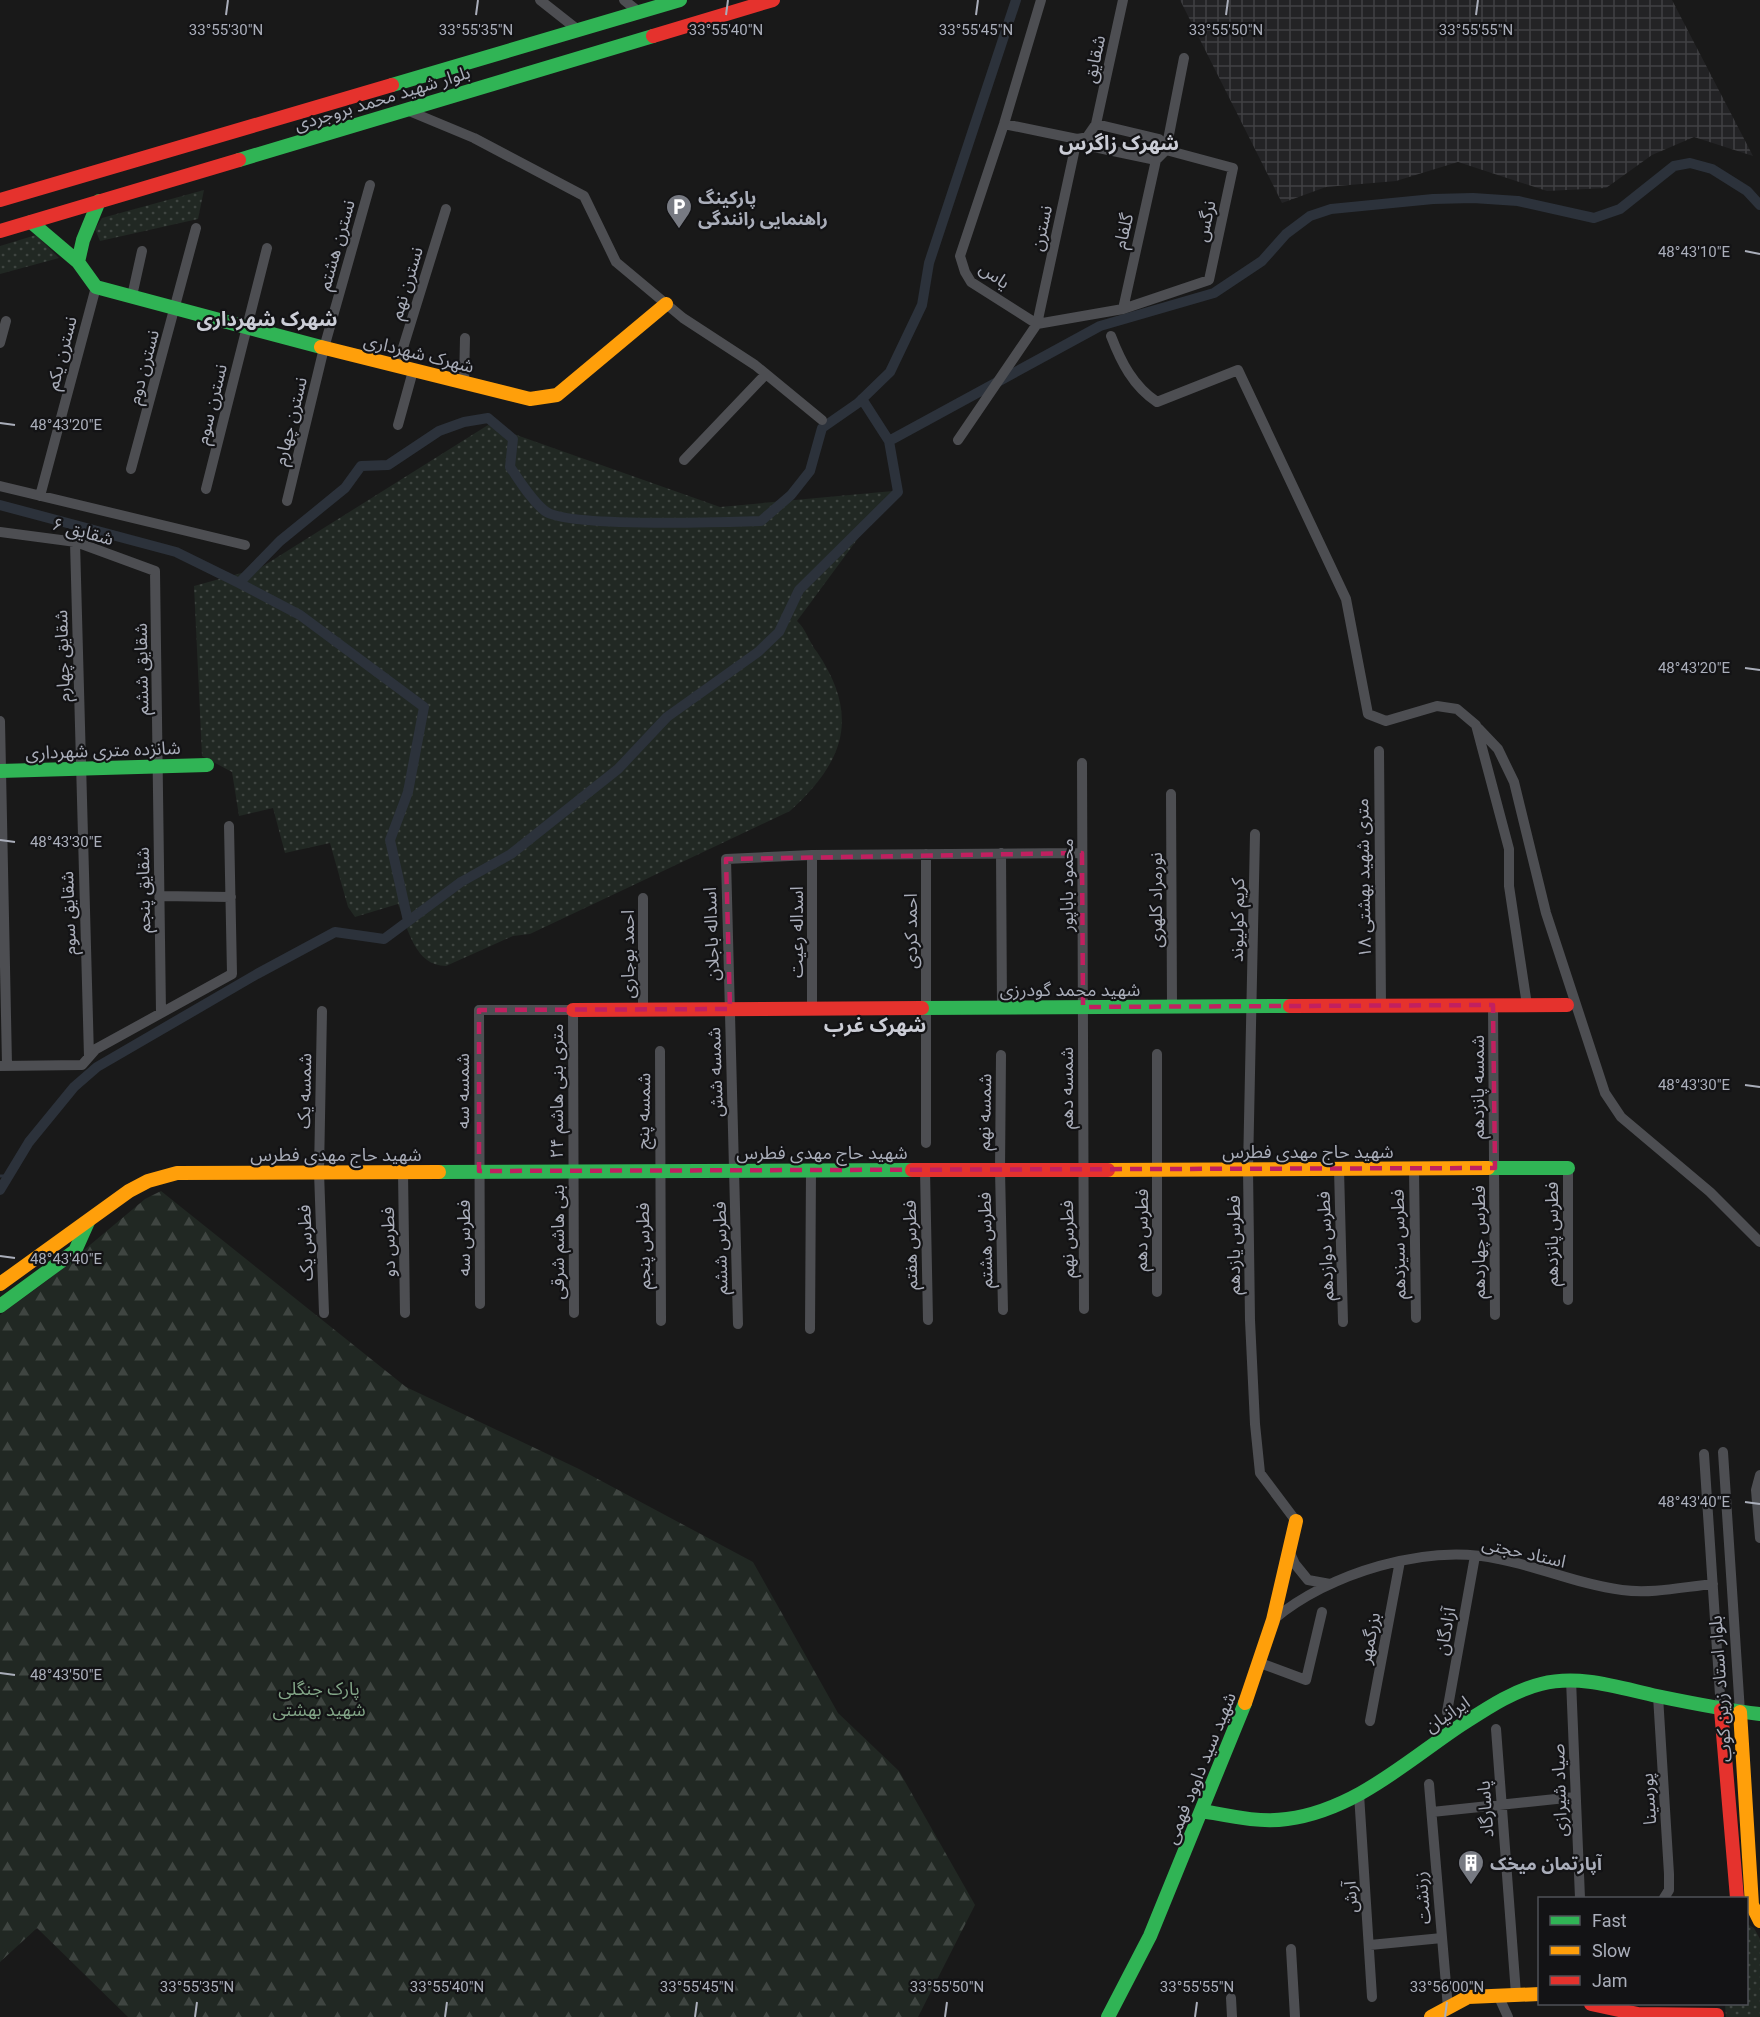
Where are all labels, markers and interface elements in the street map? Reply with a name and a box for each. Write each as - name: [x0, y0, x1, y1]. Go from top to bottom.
- text: 33°55'30"N: [189, 21, 263, 39]
- text: 33°55'35"N: [439, 21, 513, 39]
- text: 33°55'40"N: [689, 21, 763, 39]
- text: 33°55'45"N: [939, 21, 1013, 39]
- text: 33°55'50"N: [1189, 21, 1263, 39]
- text: 33°55'55"N: [1439, 21, 1513, 39]
- street label: شقایق: [1079, 33, 1110, 85]
- street label: بلوار شهید محمد بروجردی: [291, 61, 473, 136]
- district label: شهرک زاگرس: [1059, 131, 1179, 155]
- place label: پارکینگ راهنمایی رانندگی: [698, 187, 828, 230]
- parking icon: پارکینگ راهنمایی رانندگی: [664, 192, 694, 230]
- street label: نسترن هشتم: [313, 197, 362, 294]
- street label: نرگس: [1190, 199, 1221, 244]
- street label: نسترن: [1026, 203, 1057, 253]
- street label: گلفام: [1109, 211, 1141, 252]
- text: 48°43'10"E: [1658, 243, 1731, 261]
- street label: نسترن نهم: [385, 244, 430, 323]
- street label: یاس: [975, 257, 1014, 294]
- district label: شهرک شهرداری: [197, 307, 338, 331]
- street label: نسترن یکم: [41, 314, 84, 393]
- street label: نسترن دوم: [123, 328, 167, 408]
- street label: شهرک شهرداری: [361, 329, 476, 378]
- street label: نسترن سوم: [191, 362, 235, 447]
- street label: نسترن چهارم: [269, 375, 315, 468]
- text: 48°43'20"E: [30, 416, 103, 434]
- street label: شقایق ۶: [50, 513, 116, 550]
- street label: شقایق چهارم: [50, 609, 78, 702]
- street label: شقایق ششم: [130, 623, 155, 715]
- text: 48°43'20"E: [1658, 659, 1731, 677]
- street label: شانزده متری شهرداری: [25, 737, 181, 764]
- street label: ۱۸ متری شهید بهشتی: [1351, 798, 1376, 958]
- text: 48°43'30"E: [30, 833, 103, 851]
- street label: محمود باباپور: [1056, 838, 1078, 933]
- street label: شقایق پنجم: [132, 847, 157, 933]
- street label: نورمراد کلهری: [1145, 852, 1167, 948]
- street label: شقایق سوم: [56, 871, 84, 955]
- street label: کریم کولیوند: [1226, 877, 1251, 962]
- street label: اسداله رعیت: [786, 886, 808, 978]
- street label: اسداله باجلان: [699, 887, 724, 981]
- street label: احمد کردی: [900, 893, 922, 969]
- street label: احمد بوجاری: [617, 910, 639, 998]
- street label: شهید محمد گودرزی: [1000, 979, 1140, 1001]
- district label: شهرک غرب: [824, 1013, 926, 1037]
- street label: ۲۴ متری بنی هاشم: [546, 1023, 570, 1159]
- street label: شمسه شش: [703, 1027, 728, 1117]
- street label: شمسه پانزدهم: [1467, 1035, 1491, 1139]
- street label: شمسه دهم: [1056, 1047, 1080, 1129]
- street label: شمسه یک: [293, 1053, 315, 1129]
- street label: شمسه سه: [452, 1053, 473, 1129]
- street label: شمسه پنج: [632, 1073, 657, 1149]
- street label: شمسه نهم: [973, 1073, 998, 1151]
- text: 48°43'30"E: [1658, 1076, 1731, 1094]
- street label: شهید حاج مهدی فطرس: [1222, 1141, 1394, 1165]
- street label: شهید حاج مهدی فطرس: [736, 1142, 908, 1166]
- street label: شهید حاج مهدی فطرس: [250, 1144, 422, 1168]
- street label: فطرس پانزدهم: [1541, 1182, 1565, 1286]
- street label: بنی هاشم شرقی: [547, 1185, 571, 1300]
- street label: فطرس چهاردهم: [1468, 1185, 1492, 1299]
- street label: فطرس دهم: [1130, 1188, 1155, 1272]
- street label: فطرس سیزدهم: [1387, 1189, 1412, 1299]
- street label: فطرس دوازدهم: [1313, 1191, 1340, 1301]
- street label: فطرس هشتم: [974, 1192, 999, 1288]
- street label: فطرس یازدهم: [1223, 1195, 1247, 1295]
- street label: فطرس سه: [453, 1200, 475, 1276]
- street label: فطرس هفتم: [899, 1200, 924, 1290]
- street label: فطرس نهم: [1056, 1200, 1081, 1278]
- street label: فطرس ششم: [709, 1201, 734, 1295]
- street label: فطرس پنجم: [632, 1202, 657, 1290]
- street label: فطرس یک: [293, 1204, 318, 1282]
- street label: فطرس دو: [377, 1207, 400, 1277]
- text: 48°43'40"E: [30, 1250, 103, 1268]
- text: 48°43'40"E: [1658, 1493, 1731, 1511]
- street label: استاد حجتی: [1480, 1532, 1568, 1573]
- street label: آزادگان: [1430, 1605, 1461, 1657]
- street label: بزرگمهر: [1354, 1611, 1385, 1667]
- street label: بلوار استاد زرین کوب: [1704, 1615, 1737, 1763]
- text: 48°43'50"E: [30, 1666, 103, 1684]
- park label: پارک جنگلی شهید بهشتی: [272, 1678, 366, 1721]
- street label: شهید سید داوود فهمی: [1160, 1689, 1241, 1847]
- street label: ایرانیان: [1420, 1691, 1474, 1737]
- street label: صیاد شیرازی: [1547, 1743, 1572, 1837]
- street label: پورسینا: [1636, 1772, 1661, 1826]
- street label: پاسارگاد: [1473, 1780, 1499, 1838]
- building icon: آپارتمان میخک: [1456, 1848, 1486, 1886]
- place label: آپارتمان میخک: [1490, 1853, 1603, 1875]
- street label: زرتشت: [1409, 1871, 1436, 1925]
- street label: آرش: [1338, 1879, 1363, 1914]
- legend: [1538, 1897, 1748, 2005]
- text: Fast: [1592, 1910, 1627, 1931]
- text: Slow: [1592, 1940, 1631, 1961]
- text: Jam: [1592, 1970, 1628, 1991]
- text: 33°55'35"N: [160, 1978, 234, 1996]
- text: 33°55'40"N: [410, 1978, 484, 1996]
- text: 33°55'45"N: [660, 1978, 734, 1996]
- text: 33°55'50"N: [910, 1978, 984, 1996]
- text: 33°55'55"N: [1160, 1978, 1234, 1996]
- text: 33°56'00"N: [1410, 1978, 1484, 1996]

